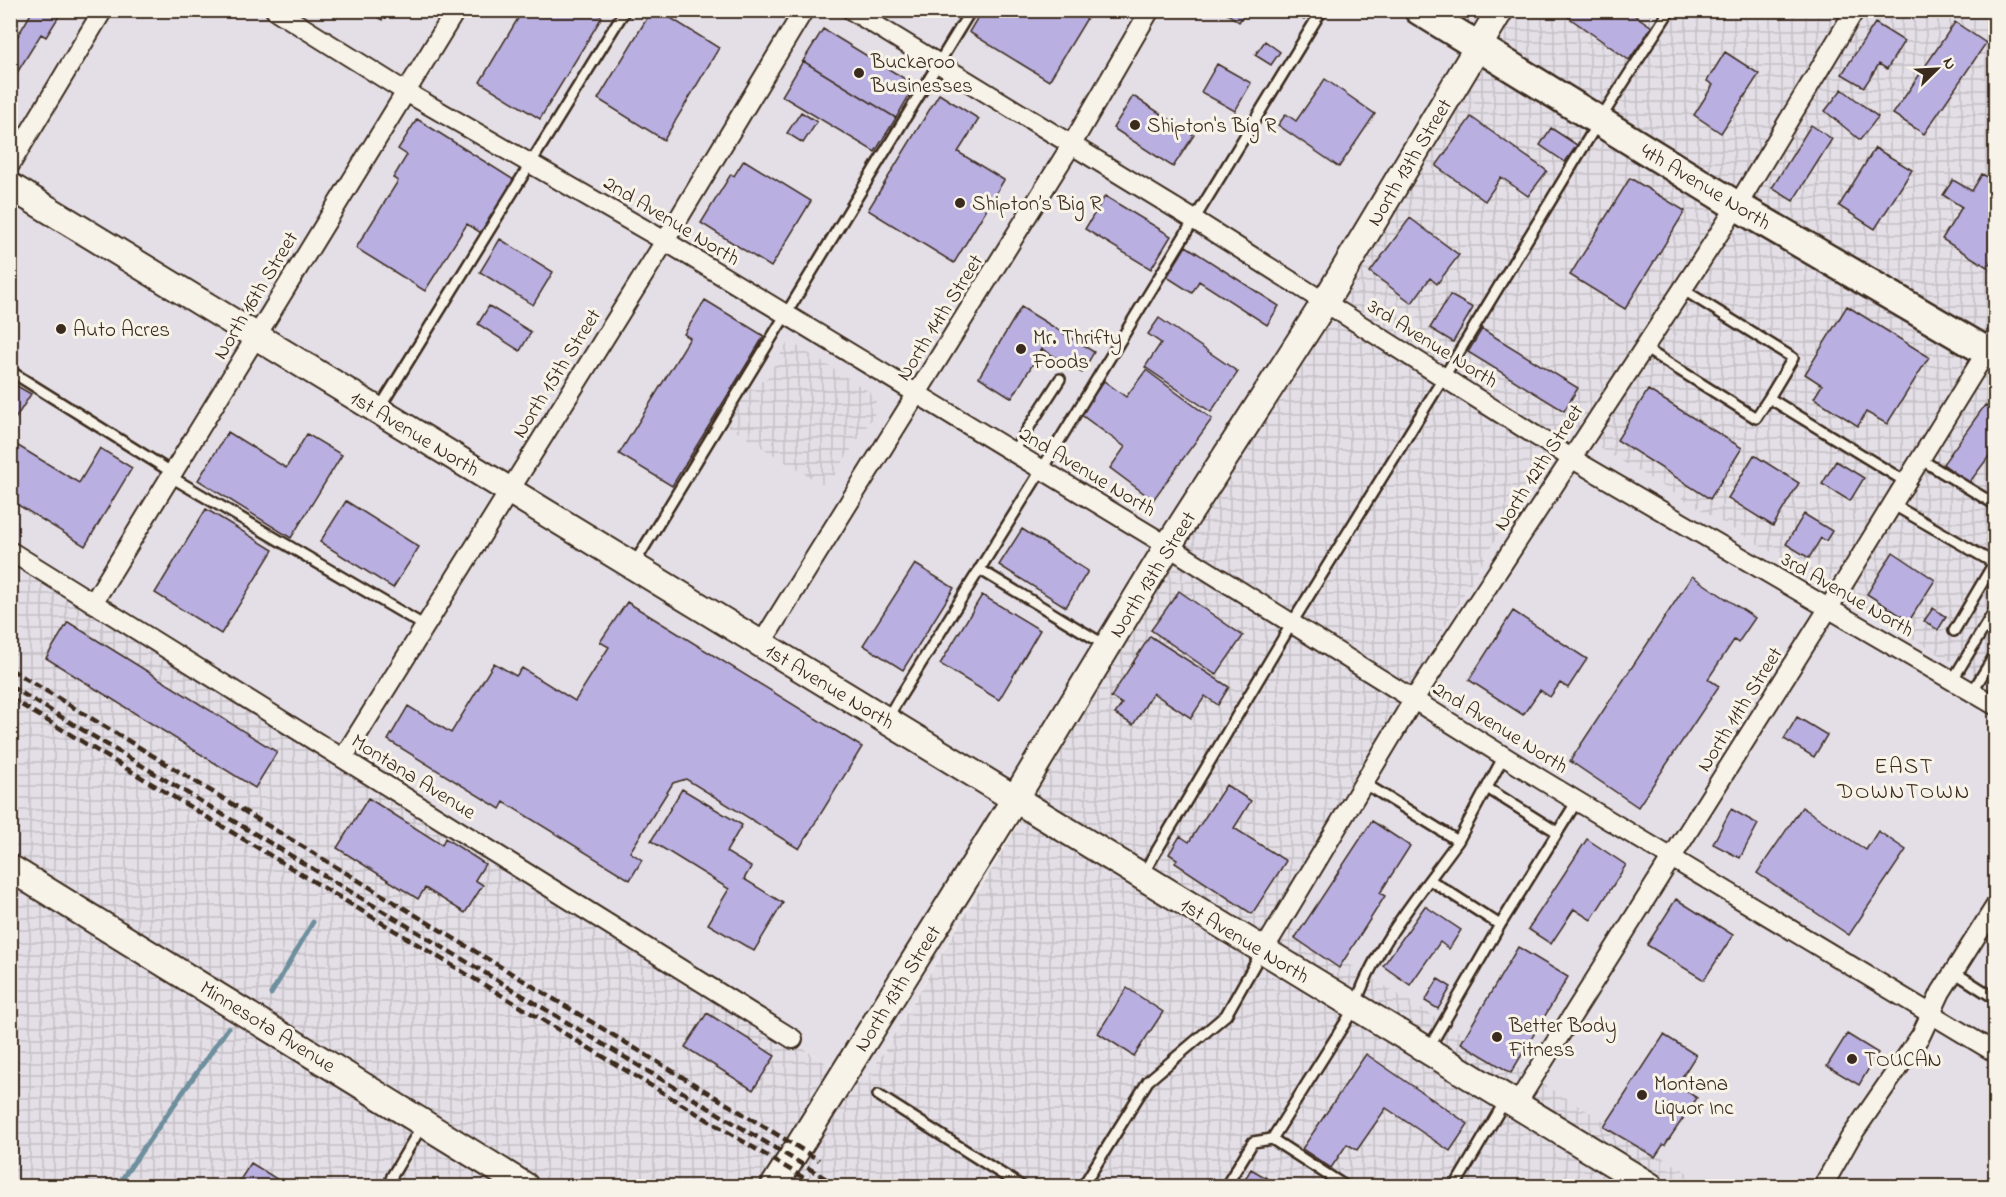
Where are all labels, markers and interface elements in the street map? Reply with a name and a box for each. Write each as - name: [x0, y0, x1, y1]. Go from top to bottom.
- north arrow: [1907, 39, 1967, 99]
- place label: Buckaroo Businesses: [870, 48, 973, 102]
- text: N: [1936, 54, 1962, 74]
- marker: Buckaroo Businesses: [852, 66, 866, 80]
- street label: North 13th Street: [1361, 93, 1461, 233]
- place label: Shipton's Big R: [1147, 112, 1277, 144]
- marker: Shipton's Big R: [1128, 118, 1142, 132]
- street label: 4th Avenue North: [1634, 137, 1776, 239]
- street label: 2nd Avenue North: [597, 169, 745, 274]
- place label: Shipton’s Big R: [972, 190, 1102, 222]
- marker: Shipton’s Big R: [953, 196, 967, 210]
- street label: North 16th Street: [207, 226, 307, 366]
- street label: North 14th Street: [890, 249, 992, 387]
- street label: 3rd Avenue North: [1361, 293, 1503, 397]
- street label: North 15th Street: [506, 303, 610, 445]
- place label: Auto Acres: [73, 316, 170, 346]
- marker: Auto Acres: [54, 322, 68, 336]
- place label: Mr. Thrifty Foods: [1032, 324, 1122, 378]
- marker: Mr. Thrifty Foods: [1014, 342, 1028, 356]
- street label: 1st Avenue North: [344, 384, 484, 485]
- street label: North 12th Street: [1487, 399, 1592, 538]
- street label: 2nd Avenue North: [1013, 420, 1161, 525]
- street label: North 13th Street: [1103, 506, 1205, 644]
- street label: 3rd Avenue North: [1775, 546, 1919, 646]
- street label: 1st Avenue North: [759, 637, 899, 738]
- street label: North 11th Street: [1690, 642, 1791, 778]
- street label: 2nd Avenue North: [1426, 675, 1573, 782]
- street label: Montana Avenue: [345, 727, 482, 828]
- district label: EAST DOWNTOWN: [1836, 752, 1971, 809]
- street label: 1st Avenue North: [1174, 891, 1314, 992]
- street label: North 13th Street: [848, 920, 950, 1058]
- street label: Minnesota Avenue: [193, 974, 341, 1082]
- place label: Better Body Fitness: [1508, 1012, 1616, 1066]
- marker: Better Body Fitness: [1490, 1030, 1504, 1044]
- place label: TOUCAN: [1864, 1046, 1942, 1076]
- marker: TOUCAN: [1845, 1052, 1859, 1066]
- place label: Montana Liquor Inc: [1654, 1070, 1734, 1124]
- marker: Montana Liquor Inc: [1635, 1088, 1649, 1102]

